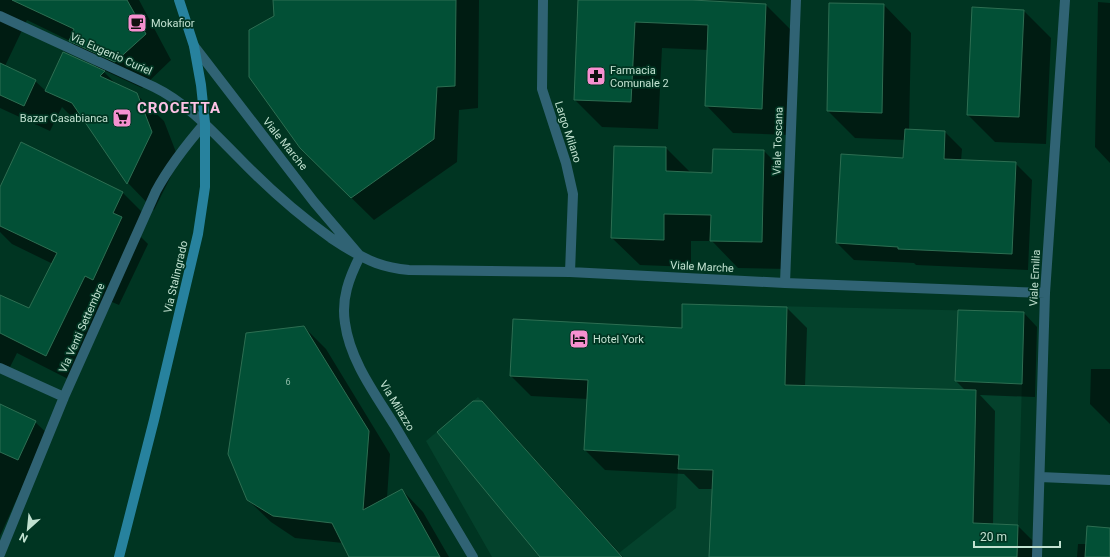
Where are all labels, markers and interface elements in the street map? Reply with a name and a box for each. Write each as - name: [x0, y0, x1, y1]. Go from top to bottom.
- cafe icon: Mokafior: [126, 12, 148, 34]
- place label: Mokafior: [151, 17, 195, 30]
- street label: Via Eugenio Curiel: [68, 30, 154, 78]
- place label: Farmacia Comunale 2: [610, 64, 669, 90]
- pharmacy icon: Farmacia Comunale 2: [585, 65, 607, 87]
- district label: CROCETTA: [137, 99, 221, 117]
- street label: Largo Milano: [552, 100, 584, 164]
- supermarket icon: Bazar Casabianca: [111, 107, 133, 129]
- street label: Viale Toscana: [770, 107, 786, 175]
- place label: Bazar Casabianca: [20, 112, 108, 125]
- street label: Viale Marche: [260, 115, 310, 173]
- street label: Via Stalingrado: [161, 239, 191, 315]
- street label: Viale Emilia: [1027, 249, 1043, 307]
- street label: Viale Marche: [670, 259, 734, 275]
- street label: Via Venti Settembre: [56, 281, 108, 375]
- hotel icon: Hotel York: [568, 328, 590, 350]
- place label: Hotel York: [593, 333, 644, 346]
- house number: 6: [285, 377, 291, 387]
- street label: Via Milazzo: [377, 378, 417, 434]
- north arrow: [8, 509, 48, 549]
- scale bar: [974, 523, 1060, 549]
- text: N: [17, 530, 30, 545]
- text: 20 m: [980, 530, 1007, 544]

